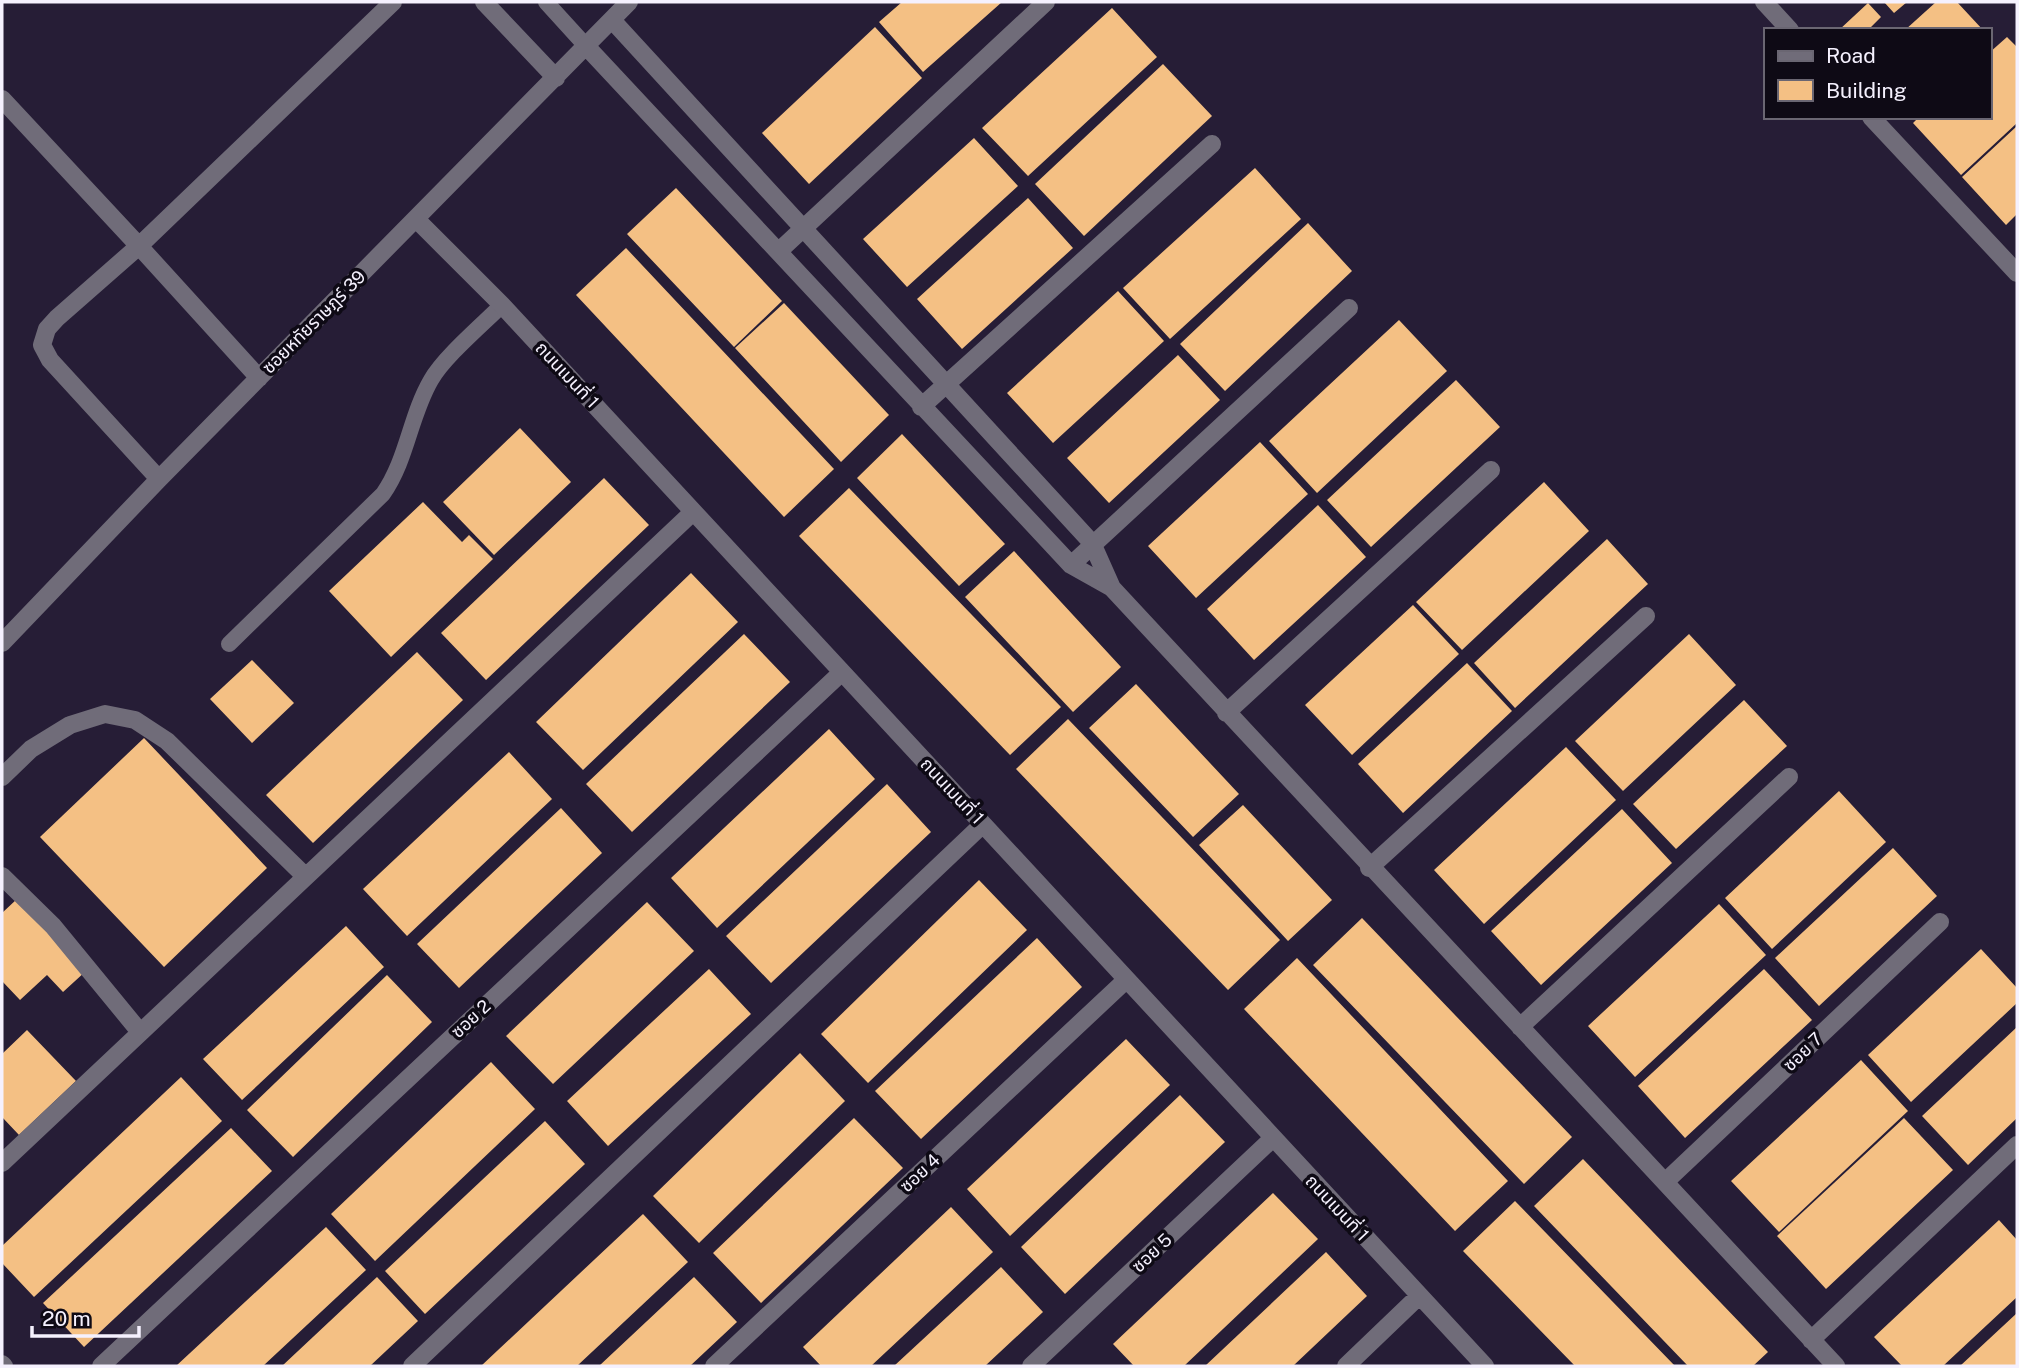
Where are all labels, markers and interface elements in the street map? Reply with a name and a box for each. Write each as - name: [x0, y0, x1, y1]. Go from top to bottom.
- legend: [1764, 28, 1991, 119]
- text: Road: [1826, 43, 1876, 68]
- text: Building: [1826, 78, 1907, 103]
- street label: ซอยหทัยราษฎร์ 39: [258, 266, 370, 378]
- street label: ถนนเมนที่ 1: [531, 336, 605, 412]
- street label: ถนนเมนที่ 1: [916, 752, 990, 828]
- street label: ซอย 2: [447, 995, 495, 1042]
- street label: ซอย 7: [1779, 1028, 1827, 1075]
- street label: ซอย 4: [895, 1149, 944, 1196]
- street label: ถนนเมนที่ 1: [1301, 1169, 1375, 1245]
- street label: ซอย 5: [1127, 1229, 1176, 1276]
- scale bar: [32, 1294, 138, 1338]
- text: 20 m: [42, 1306, 91, 1331]

